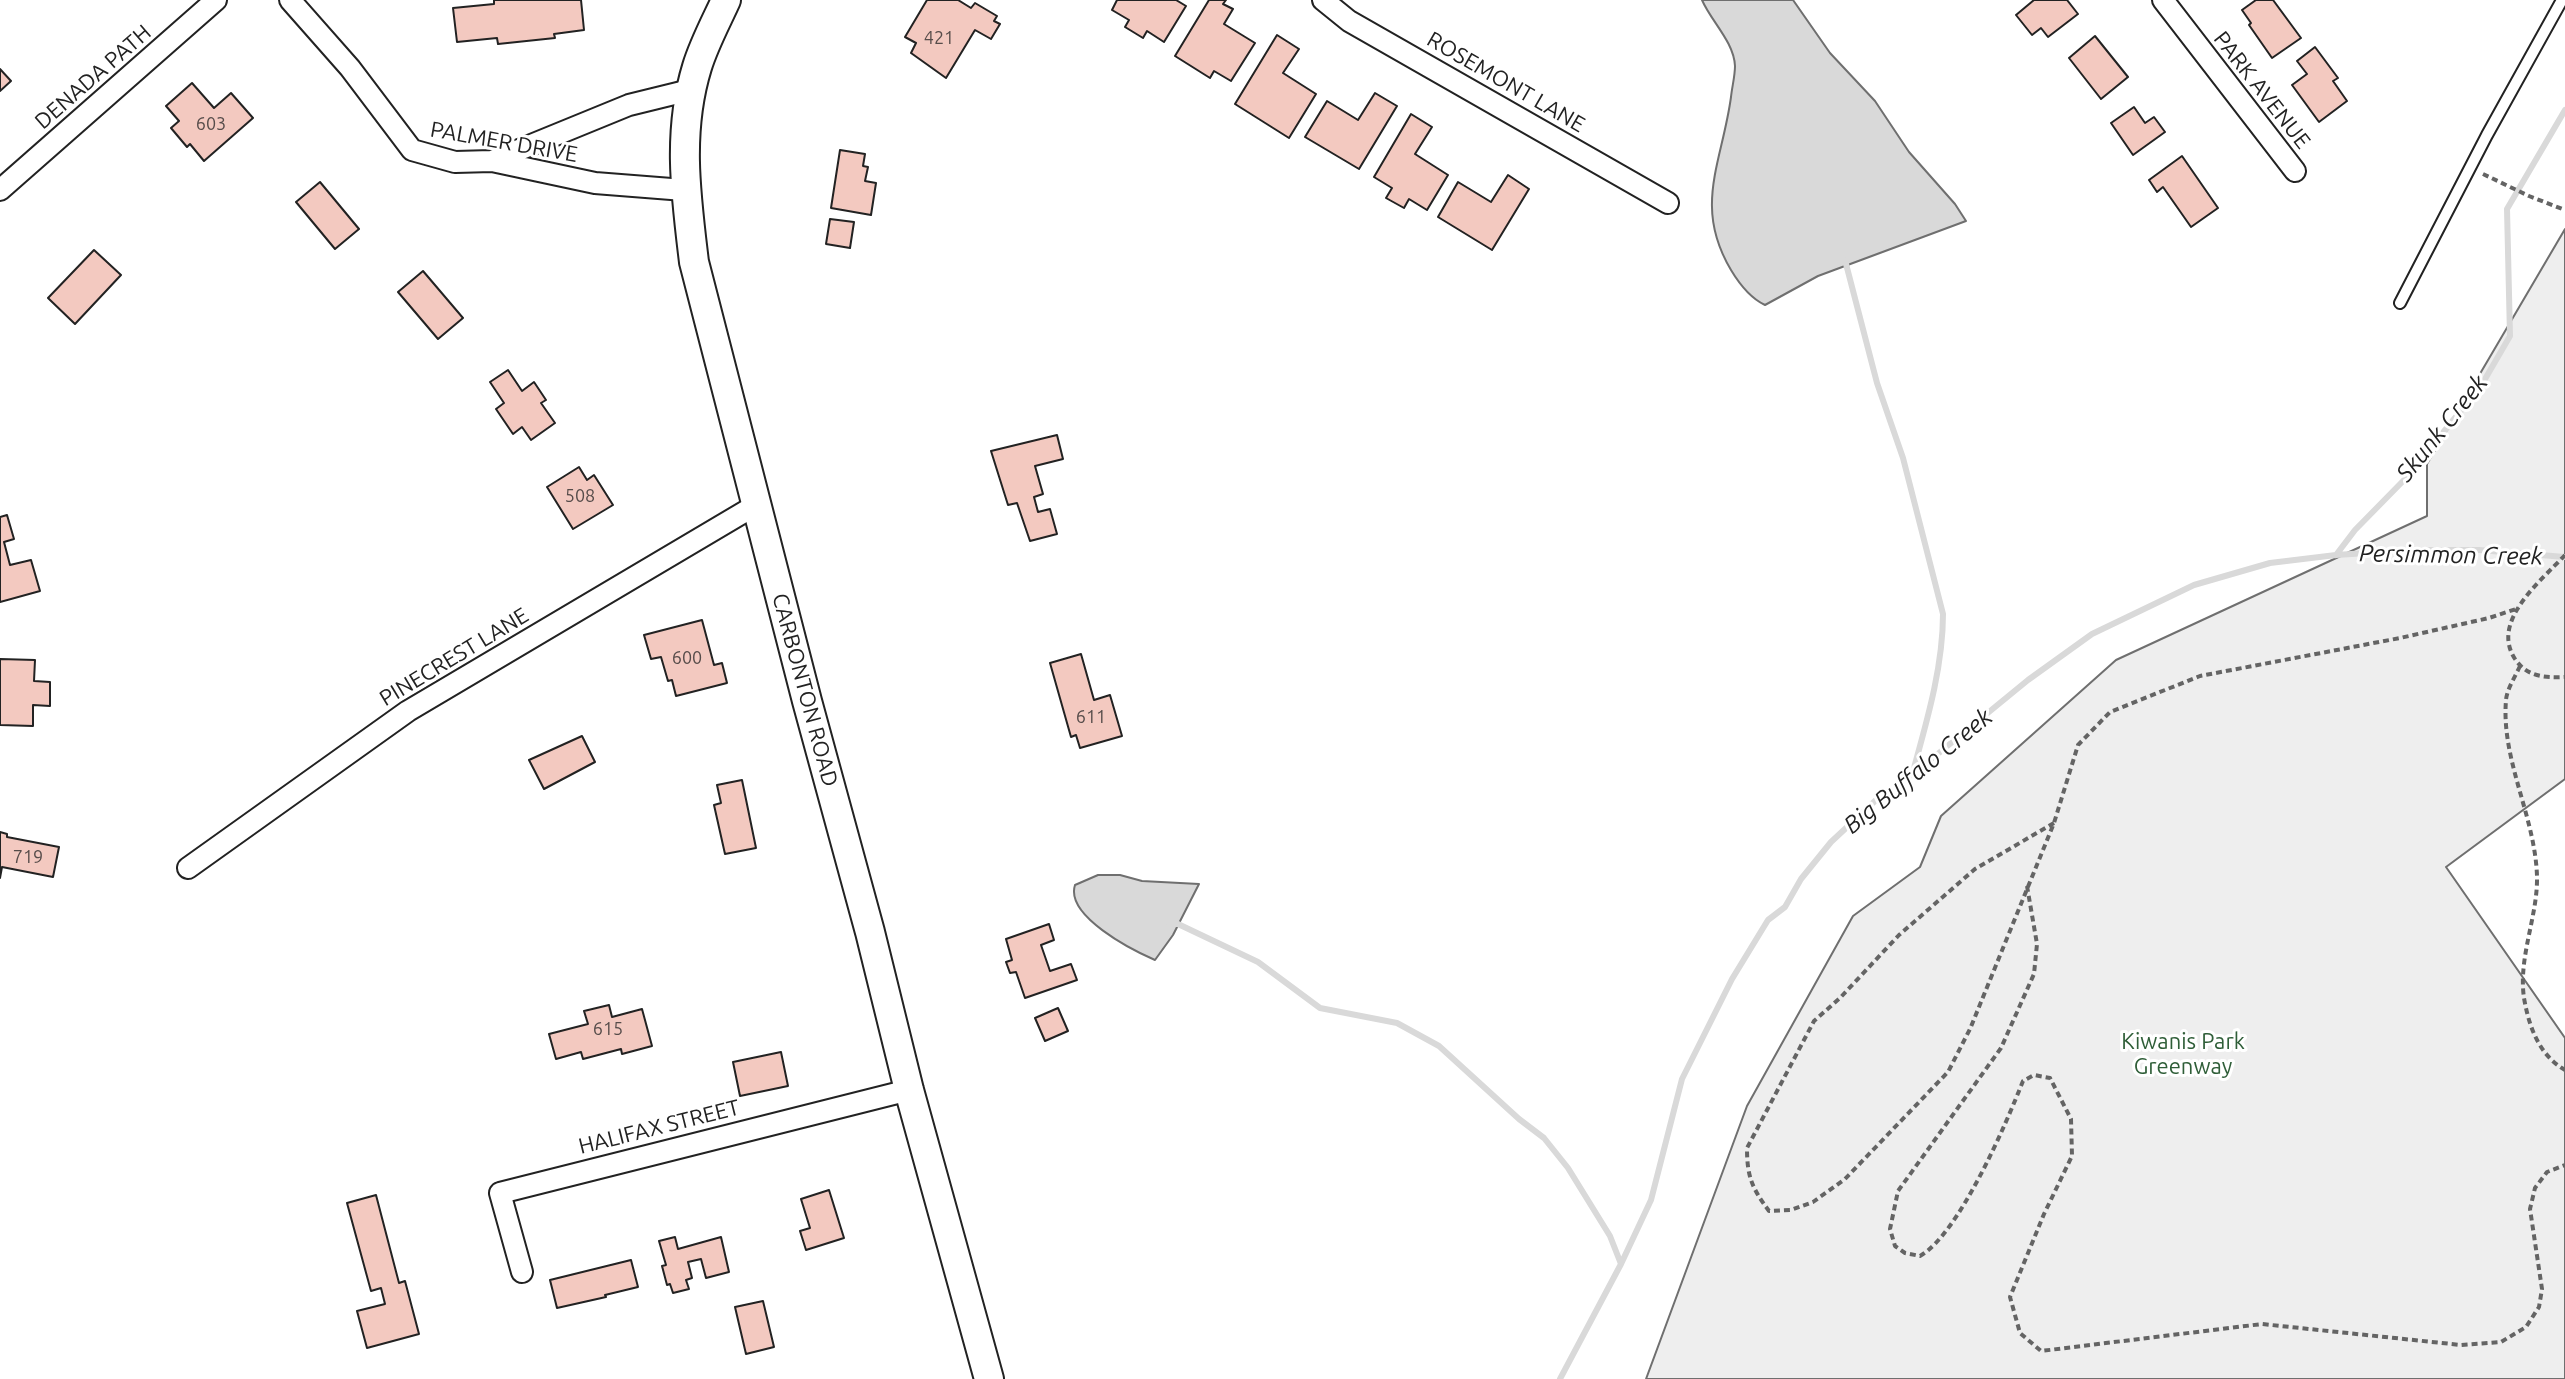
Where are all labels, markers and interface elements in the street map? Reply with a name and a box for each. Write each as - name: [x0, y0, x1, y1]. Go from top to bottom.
- street label: DENADA PATH: [29, 19, 157, 135]
- street label: ROSEMONT LANE: [1422, 26, 1590, 138]
- street label: PARK AVENUE: [2208, 26, 2316, 154]
- house number: 421: [924, 27, 954, 49]
- house number: 603: [196, 113, 226, 135]
- street label: PALMER DRIVE: [428, 116, 580, 168]
- water label: Skunk Creek: [2390, 369, 2494, 487]
- house number: 508: [565, 485, 595, 507]
- water label: Persimmon Creek: [2359, 539, 2543, 571]
- street label: CARBONTON ROAD: [767, 591, 843, 789]
- street label: PINECREST LANE: [375, 602, 533, 712]
- house number: 600: [672, 647, 702, 669]
- water label: Big Buffalo Creek: [1838, 702, 1998, 840]
- house number: 611: [1076, 706, 1106, 728]
- house number: 719: [13, 846, 43, 868]
- house number: 615: [593, 1018, 623, 1040]
- park label: Kiwanis Park Greenway: [2121, 1029, 2245, 1080]
- street label: HALIFAX STREET: [576, 1094, 742, 1160]

